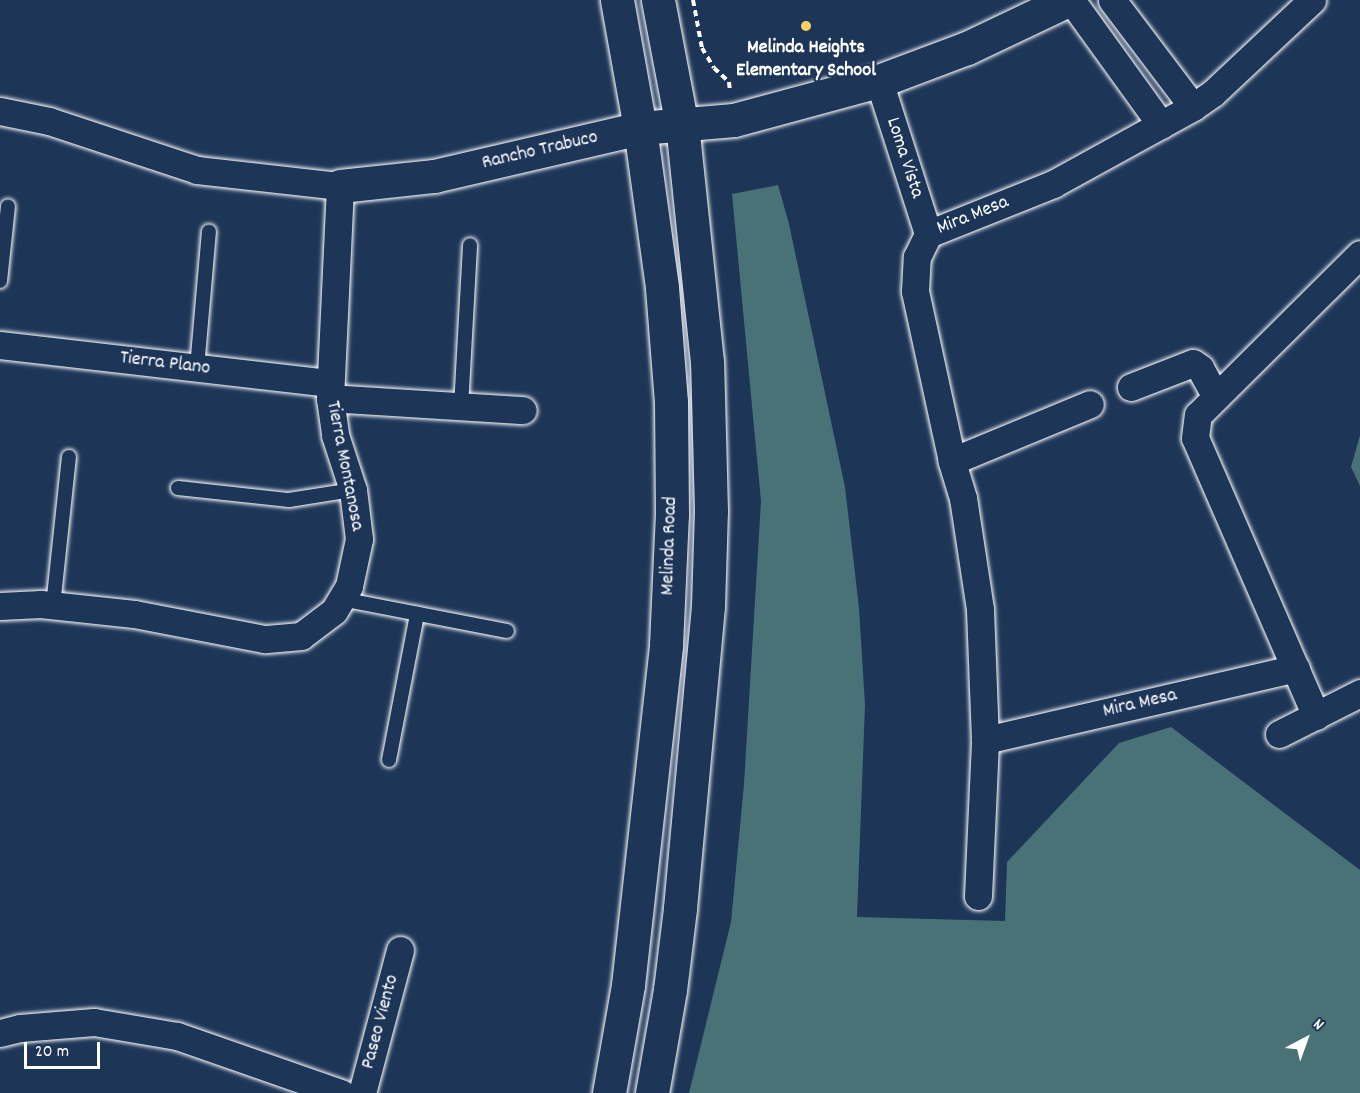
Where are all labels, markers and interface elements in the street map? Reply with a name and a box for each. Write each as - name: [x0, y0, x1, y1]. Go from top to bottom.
- marker: Melinda Heights Elementary School: [799, 19, 813, 33]
- place label: Melinda Heights Elementary School: [736, 36, 876, 83]
- street label: Loma Vista: [880, 115, 928, 201]
- street label: Rancho Trabuco: [480, 126, 600, 176]
- street label: Mira Mesa: [934, 191, 1012, 241]
- street label: Tierra Plano: [119, 347, 211, 381]
- street label: Tierra Montanosa: [320, 399, 368, 533]
- street label: Melinda Road: [656, 496, 684, 596]
- street label: Mira Mesa: [1101, 684, 1179, 724]
- street label: Paseo Viento: [357, 972, 405, 1072]
- north arrow: [1276, 1009, 1336, 1069]
- text: N: [1308, 1014, 1329, 1036]
- scale bar: [27, 1030, 104, 1068]
- text: 20 m: [35, 1040, 69, 1065]

